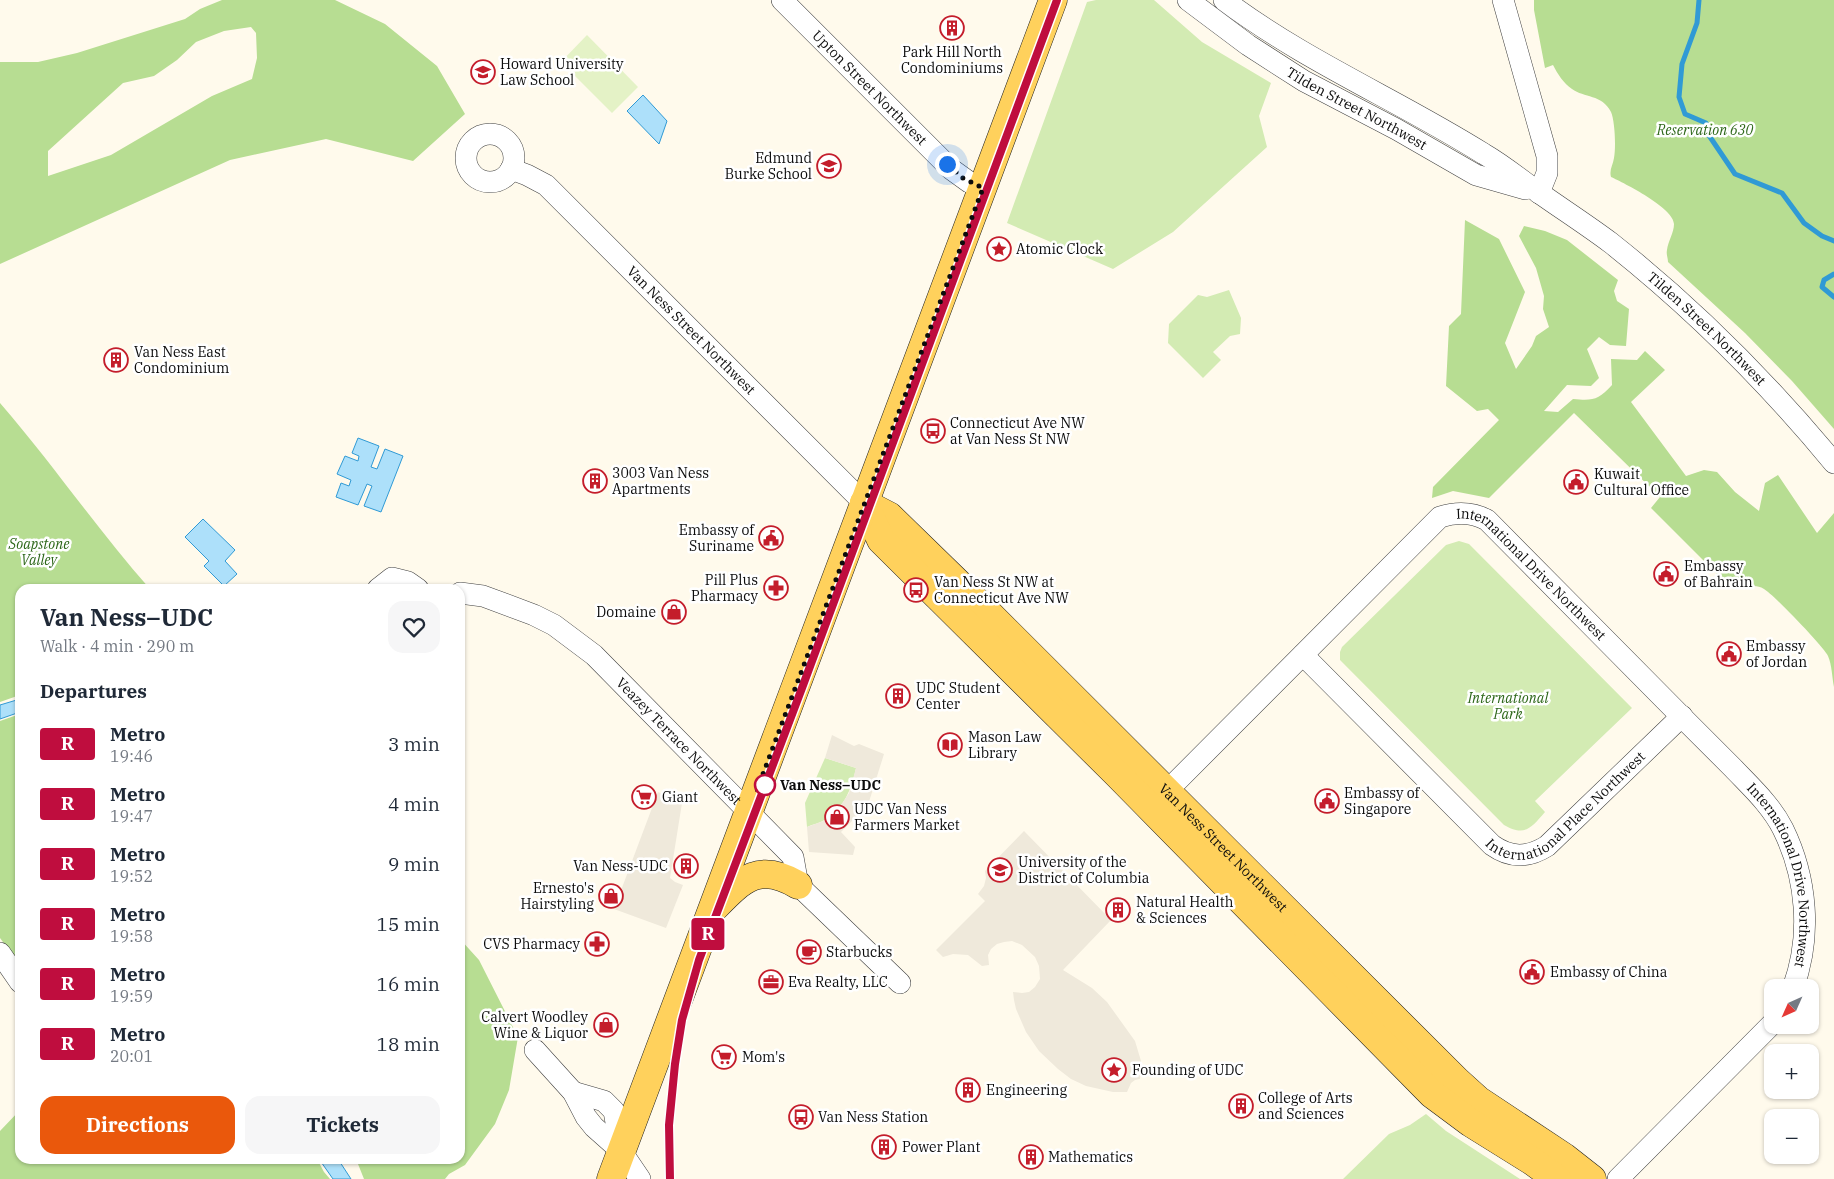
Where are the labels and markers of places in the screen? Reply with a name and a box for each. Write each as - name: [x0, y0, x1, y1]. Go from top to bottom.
- building icon: Park Hill North Condominiums: [939, 15, 965, 41]
- place label: Park Hill North Condominiums: [901, 43, 1003, 77]
- place label: Howard University Law School: [500, 55, 624, 89]
- school or university icon: Howard University Law School: [470, 59, 496, 85]
- place label: Edmund Burke School: [725, 149, 812, 183]
- school or university icon: Edmund Burke School: [816, 153, 842, 179]
- place icon: Atomic Clock: [986, 236, 1012, 262]
- place label: Atomic Clock: [1016, 240, 1104, 258]
- place label: Van Ness East Condominium: [134, 343, 229, 377]
- building icon: Van Ness East Condominium: [103, 347, 129, 373]
- place label: Connecticut Ave NW at Van Ness St NW: [950, 414, 1085, 448]
- bus stop icon: Connecticut Ave NW at Van Ness St NW: [920, 418, 946, 444]
- place label: 3003 Van Ness Apartments: [612, 464, 709, 498]
- place label: Kuwait Cultural Office: [1594, 465, 1689, 499]
- building icon: 3003 Van Ness Apartments: [582, 468, 608, 494]
- public building icon: Kuwait Cultural Office: [1563, 469, 1589, 495]
- place label: Embassy of Suriname: [679, 521, 755, 555]
- public building icon: Embassy of Suriname: [758, 525, 784, 551]
- place label: Embassy of Bahrain: [1684, 557, 1753, 591]
- public building icon: Embassy of Bahrain: [1653, 561, 1679, 587]
- place label: Pill Plus Pharmacy: [691, 571, 759, 605]
- place label: Van Ness St NW at Connecticut Ave NW: [934, 573, 1069, 607]
- pharmacy icon: Pill Plus Pharmacy: [763, 575, 789, 601]
- bus stop icon: Van Ness St NW at Connecticut Ave NW: [903, 577, 929, 603]
- shop icon: Domaine: [661, 599, 687, 625]
- place label: Domaine: [596, 603, 656, 621]
- place label: Embassy of Jordan: [1746, 637, 1807, 671]
- public building icon: Embassy of Jordan: [1716, 641, 1742, 667]
- place label: UDC Student Center: [916, 679, 1000, 713]
- building icon: UDC Student Center: [885, 683, 911, 709]
- place label: Mason Law Library: [968, 728, 1042, 762]
- library icon: Mason Law Library: [937, 732, 963, 758]
- marker: Van Ness–UDC: [754, 774, 776, 796]
- place label: Van Ness–UDC: [780, 776, 881, 794]
- supermarket icon: Giant: [631, 784, 657, 810]
- place label: Embassy of Singapore: [1344, 784, 1421, 818]
- place label: Giant: [662, 788, 698, 806]
- public building icon: Embassy of Singapore: [1314, 788, 1340, 814]
- place label: UDC Van Ness Farmers Market: [854, 800, 960, 834]
- shop icon: UDC Van Ness Farmers Market: [824, 804, 850, 830]
- building icon: Van Ness-UDC: [673, 853, 699, 879]
- place label: University of the District of Columbia: [1018, 853, 1150, 887]
- place label: Van Ness-UDC: [573, 857, 668, 875]
- school or university icon: University of the District of Columbia: [987, 857, 1013, 883]
- place label: Ernesto's Hairstyling: [520, 879, 594, 913]
- shop icon: Ernesto's Hairstyling: [598, 883, 624, 909]
- place label: Natural Health & Sciences: [1136, 893, 1234, 927]
- building icon: Natural Health & Sciences: [1105, 897, 1131, 923]
- pharmacy icon: CVS Pharmacy: [584, 931, 610, 957]
- place label: CVS Pharmacy: [483, 935, 581, 953]
- cafe icon: Starbucks: [796, 939, 822, 965]
- place label: Starbucks: [826, 943, 892, 961]
- public building icon: Embassy of China: [1519, 959, 1545, 985]
- place label: Embassy of China: [1550, 963, 1668, 981]
- office icon: Eva Realty, LLC: [758, 969, 784, 995]
- place label: Eva Realty, LLC: [788, 973, 888, 991]
- place label: Calvert Woodley Wine & Liquor: [481, 1008, 589, 1042]
- shop icon: Calvert Woodley Wine & Liquor: [593, 1012, 619, 1038]
- supermarket icon: Mom's: [711, 1044, 737, 1070]
- place label: Mom's: [742, 1048, 785, 1066]
- place icon: Founding of UDC: [1101, 1057, 1127, 1083]
- place label: Founding of UDC: [1132, 1061, 1244, 1079]
- building icon: Engineering: [955, 1077, 981, 1103]
- place label: Engineering: [986, 1081, 1067, 1099]
- place label: College of Arts and Sciences: [1258, 1089, 1353, 1123]
- building icon: College of Arts and Sciences: [1228, 1093, 1254, 1119]
- bus stop icon: Van Ness Station: [788, 1104, 814, 1130]
- place label: Van Ness Station: [818, 1108, 928, 1126]
- building icon: Power Plant: [871, 1134, 897, 1160]
- place label: Power Plant: [902, 1138, 981, 1156]
- building icon: Mathematics: [1018, 1144, 1044, 1170]
- place label: Mathematics: [1048, 1148, 1133, 1166]

